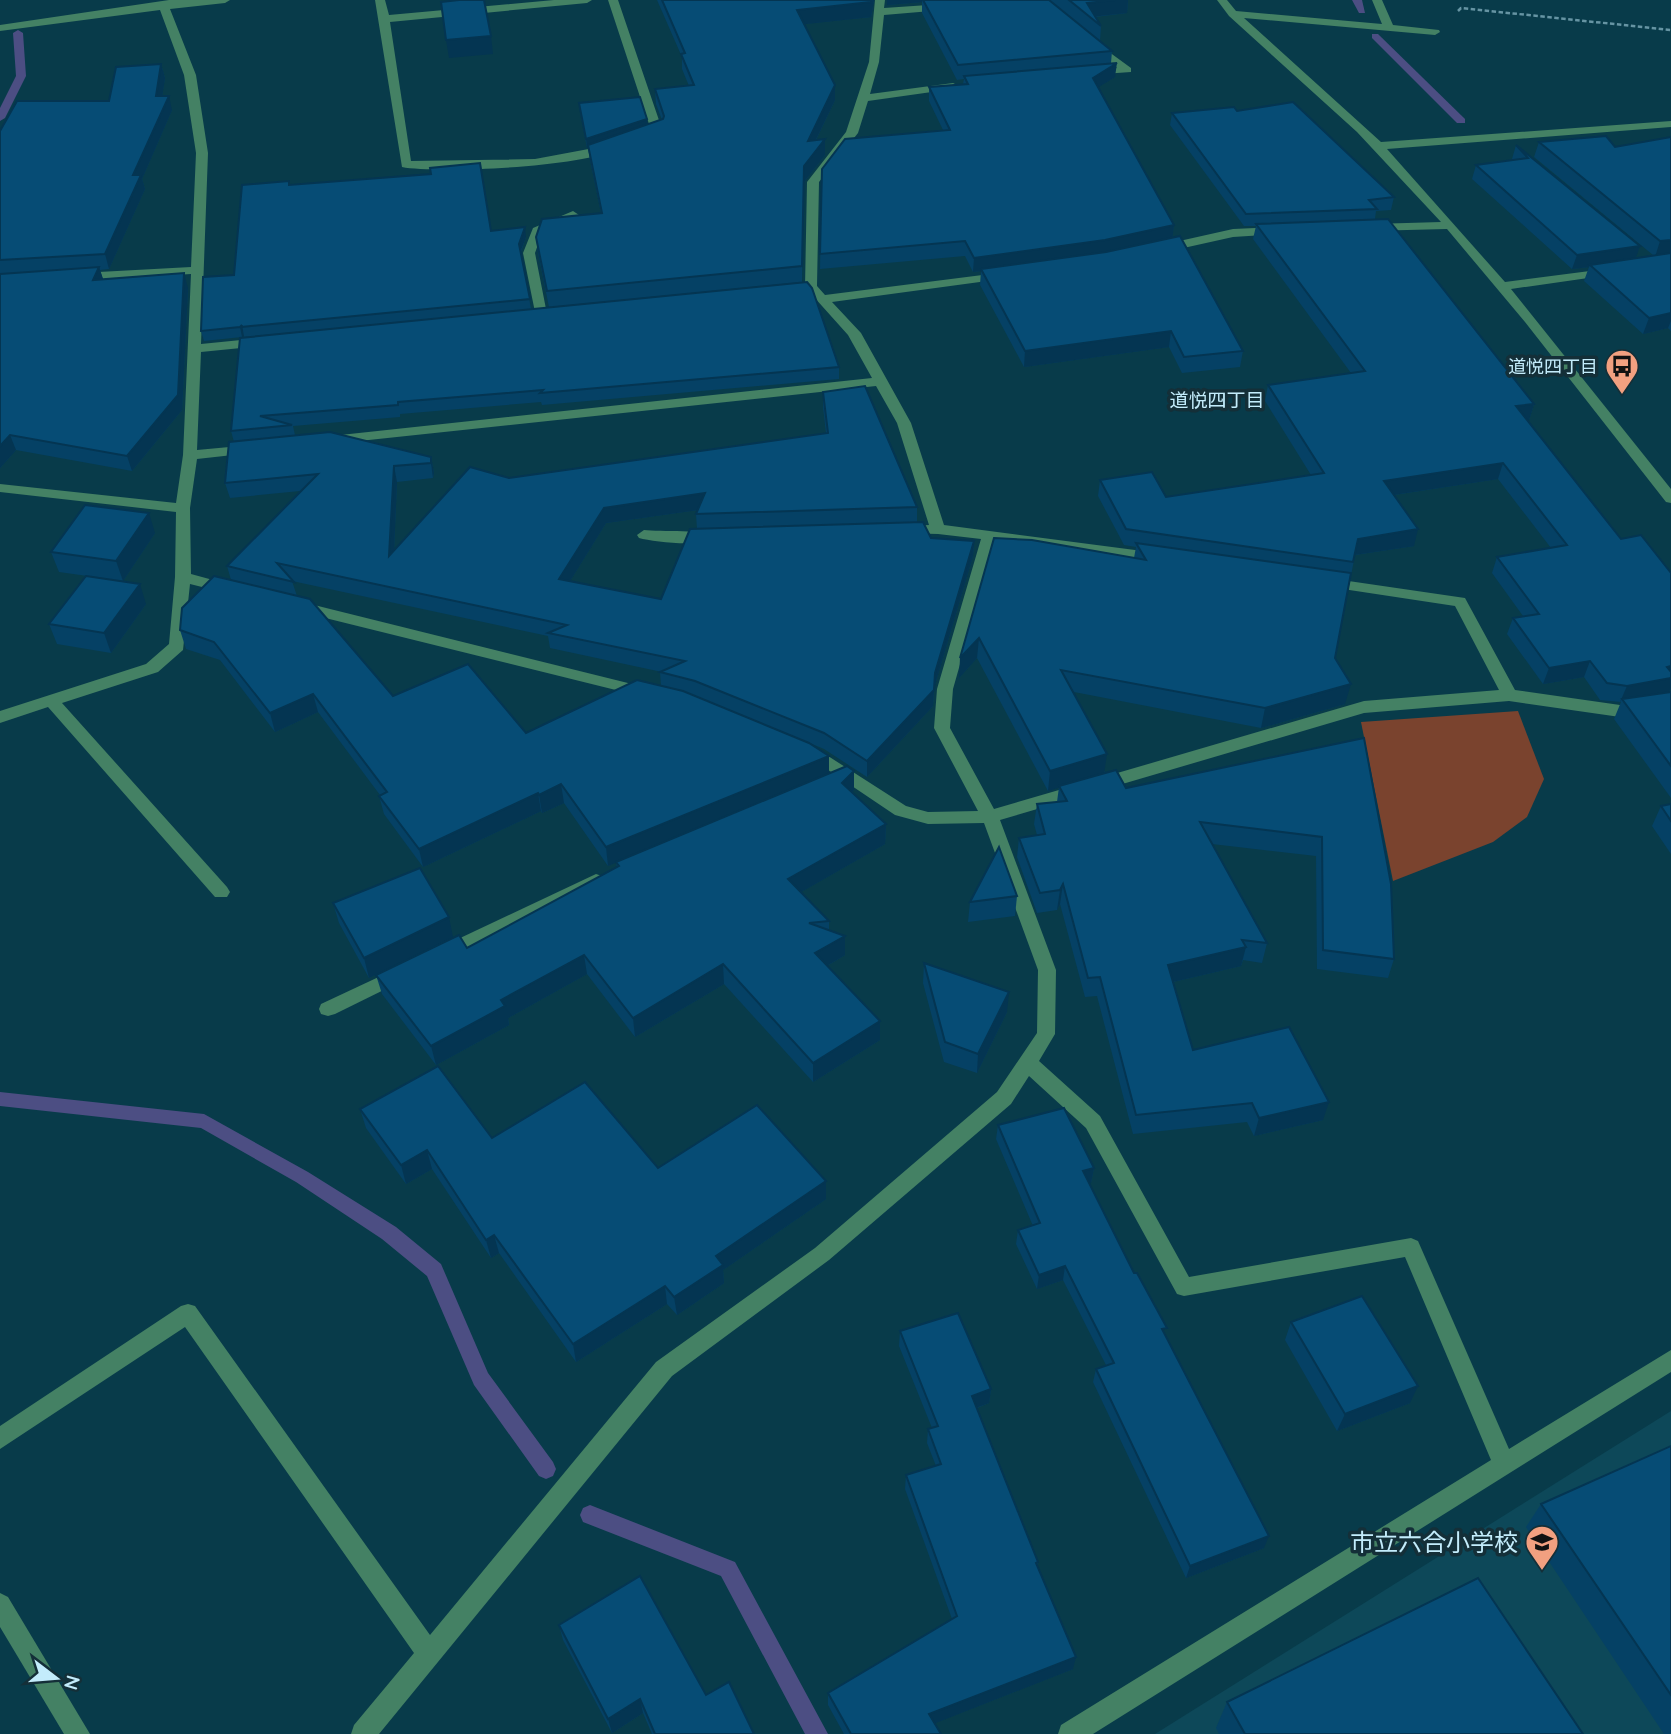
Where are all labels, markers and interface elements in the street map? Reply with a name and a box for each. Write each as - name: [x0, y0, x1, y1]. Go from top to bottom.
- bus stop icon: 道悦四丁目: [1603, 347, 1641, 396]
- place label: 道悦四丁目: [1508, 355, 1598, 378]
- district label: 道悦四丁目: [1169, 388, 1265, 412]
- school or university icon: 市立六合小学校: [1523, 1523, 1561, 1572]
- place label: 市立六合小学校: [1350, 1527, 1518, 1557]
- north arrow: [21, 1643, 91, 1713]
- text: N: [59, 1673, 86, 1693]

